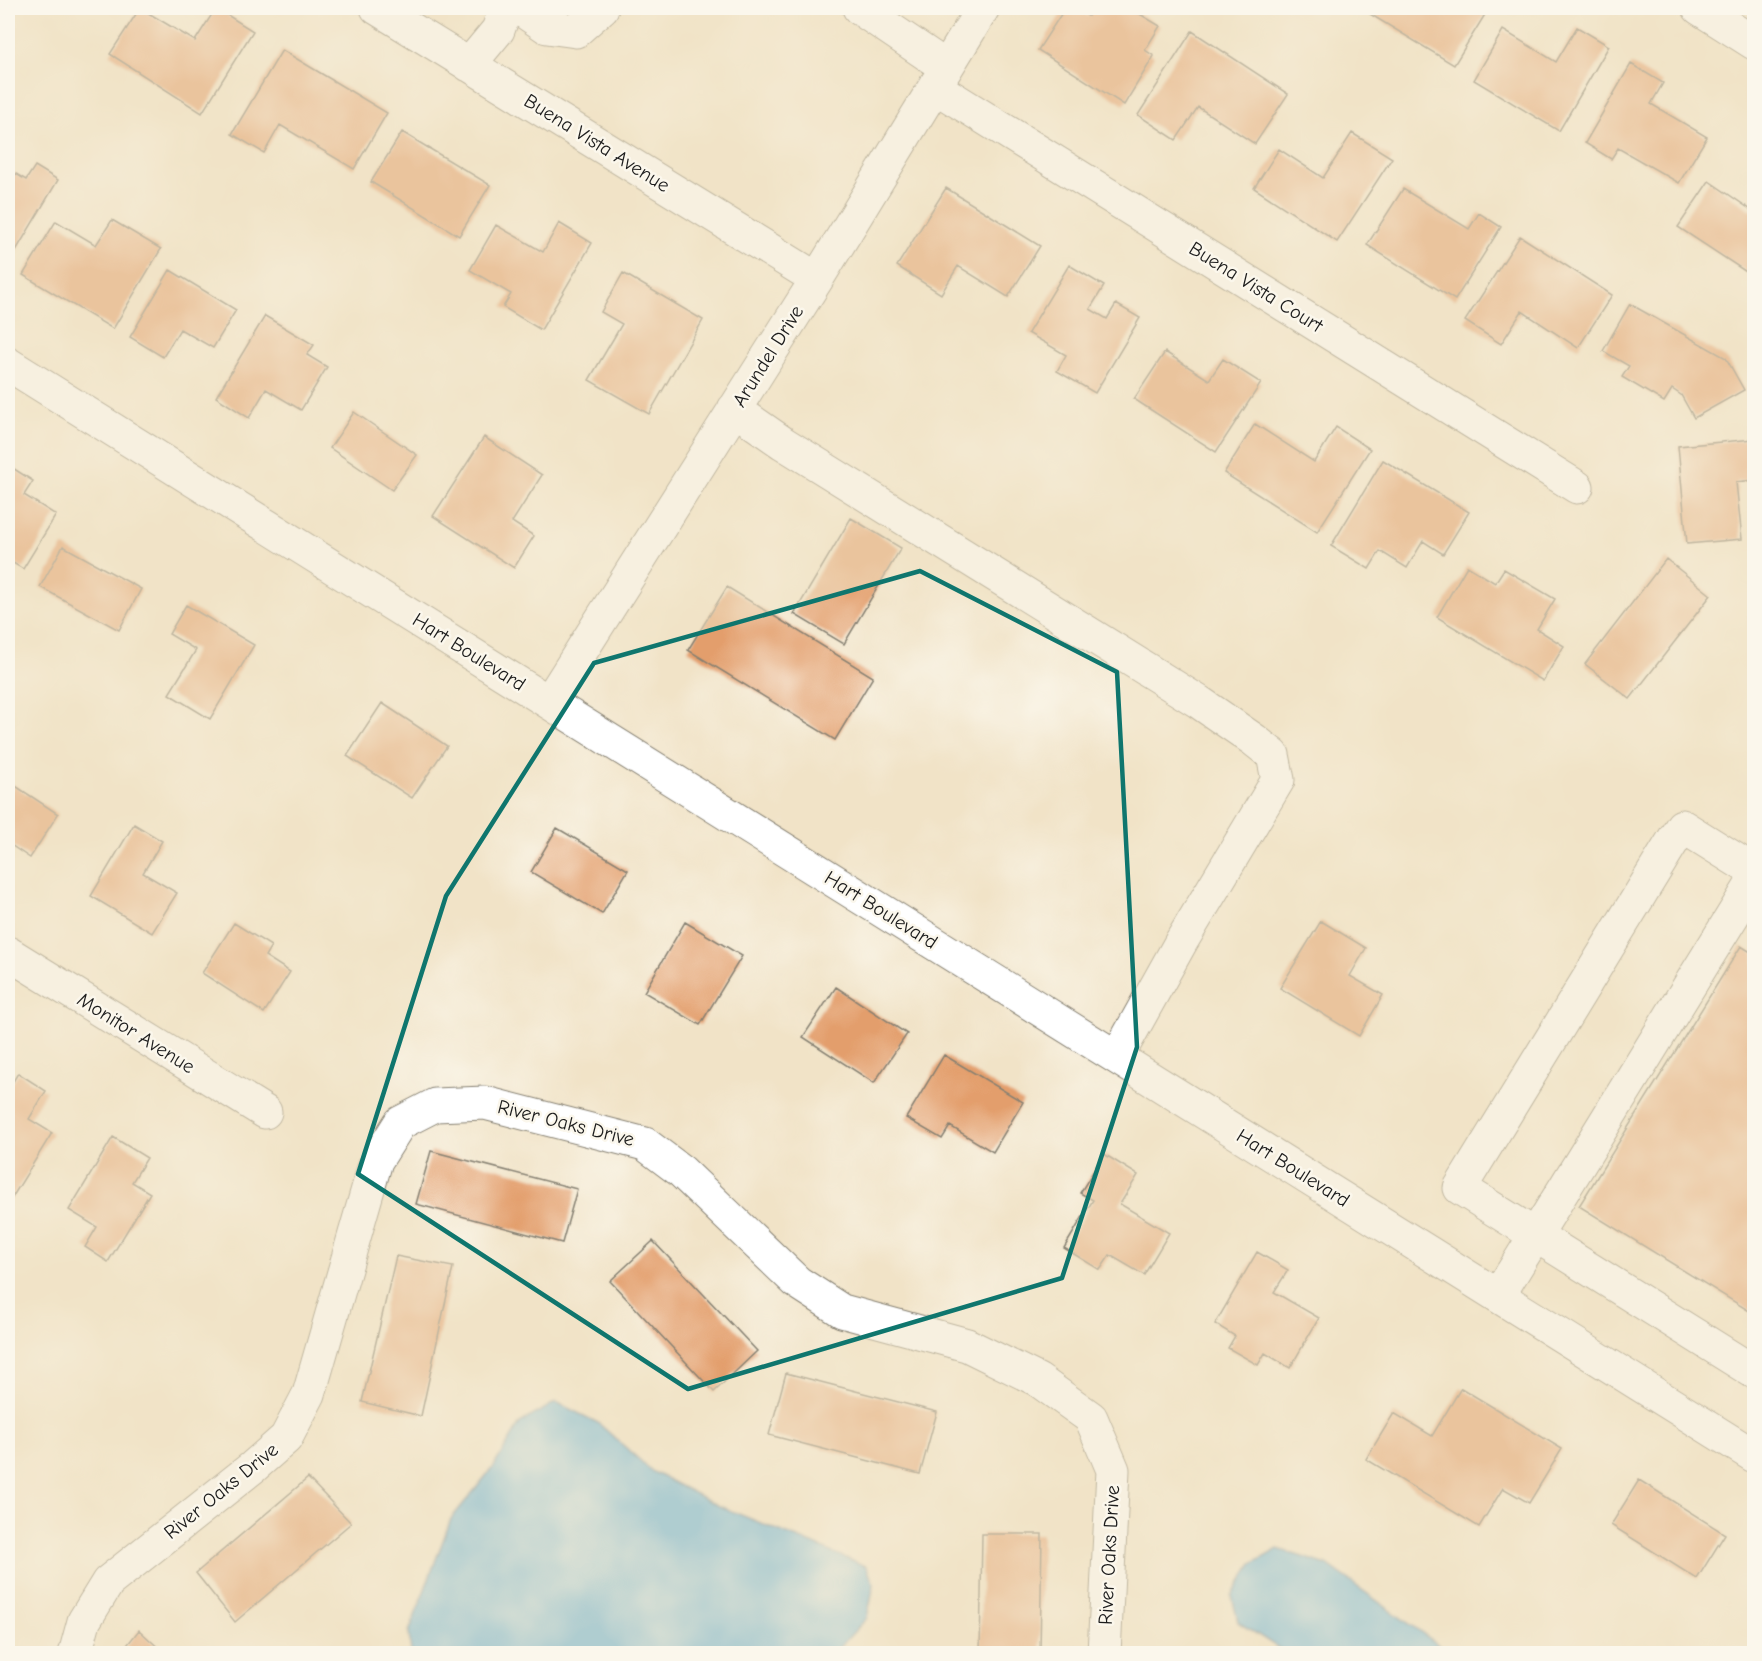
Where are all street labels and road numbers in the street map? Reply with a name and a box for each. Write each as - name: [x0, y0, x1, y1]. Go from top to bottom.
- street label: Buena Vista Avenue: [520, 89, 674, 197]
- street label: Buena Vista Court: [1185, 237, 1328, 338]
- street label: Arundel Drive: [728, 301, 808, 411]
- street label: Hart Boulevard: [408, 608, 530, 696]
- street label: Hart Boulevard: [820, 866, 942, 954]
- street label: Monitor Avenue: [73, 988, 199, 1078]
- street label: River Oaks Drive: [495, 1095, 637, 1151]
- street label: Hart Boulevard: [1232, 1124, 1354, 1212]
- street label: River Oaks Drive: [159, 1438, 283, 1544]
- street label: River Oaks Drive: [1094, 1485, 1124, 1625]

